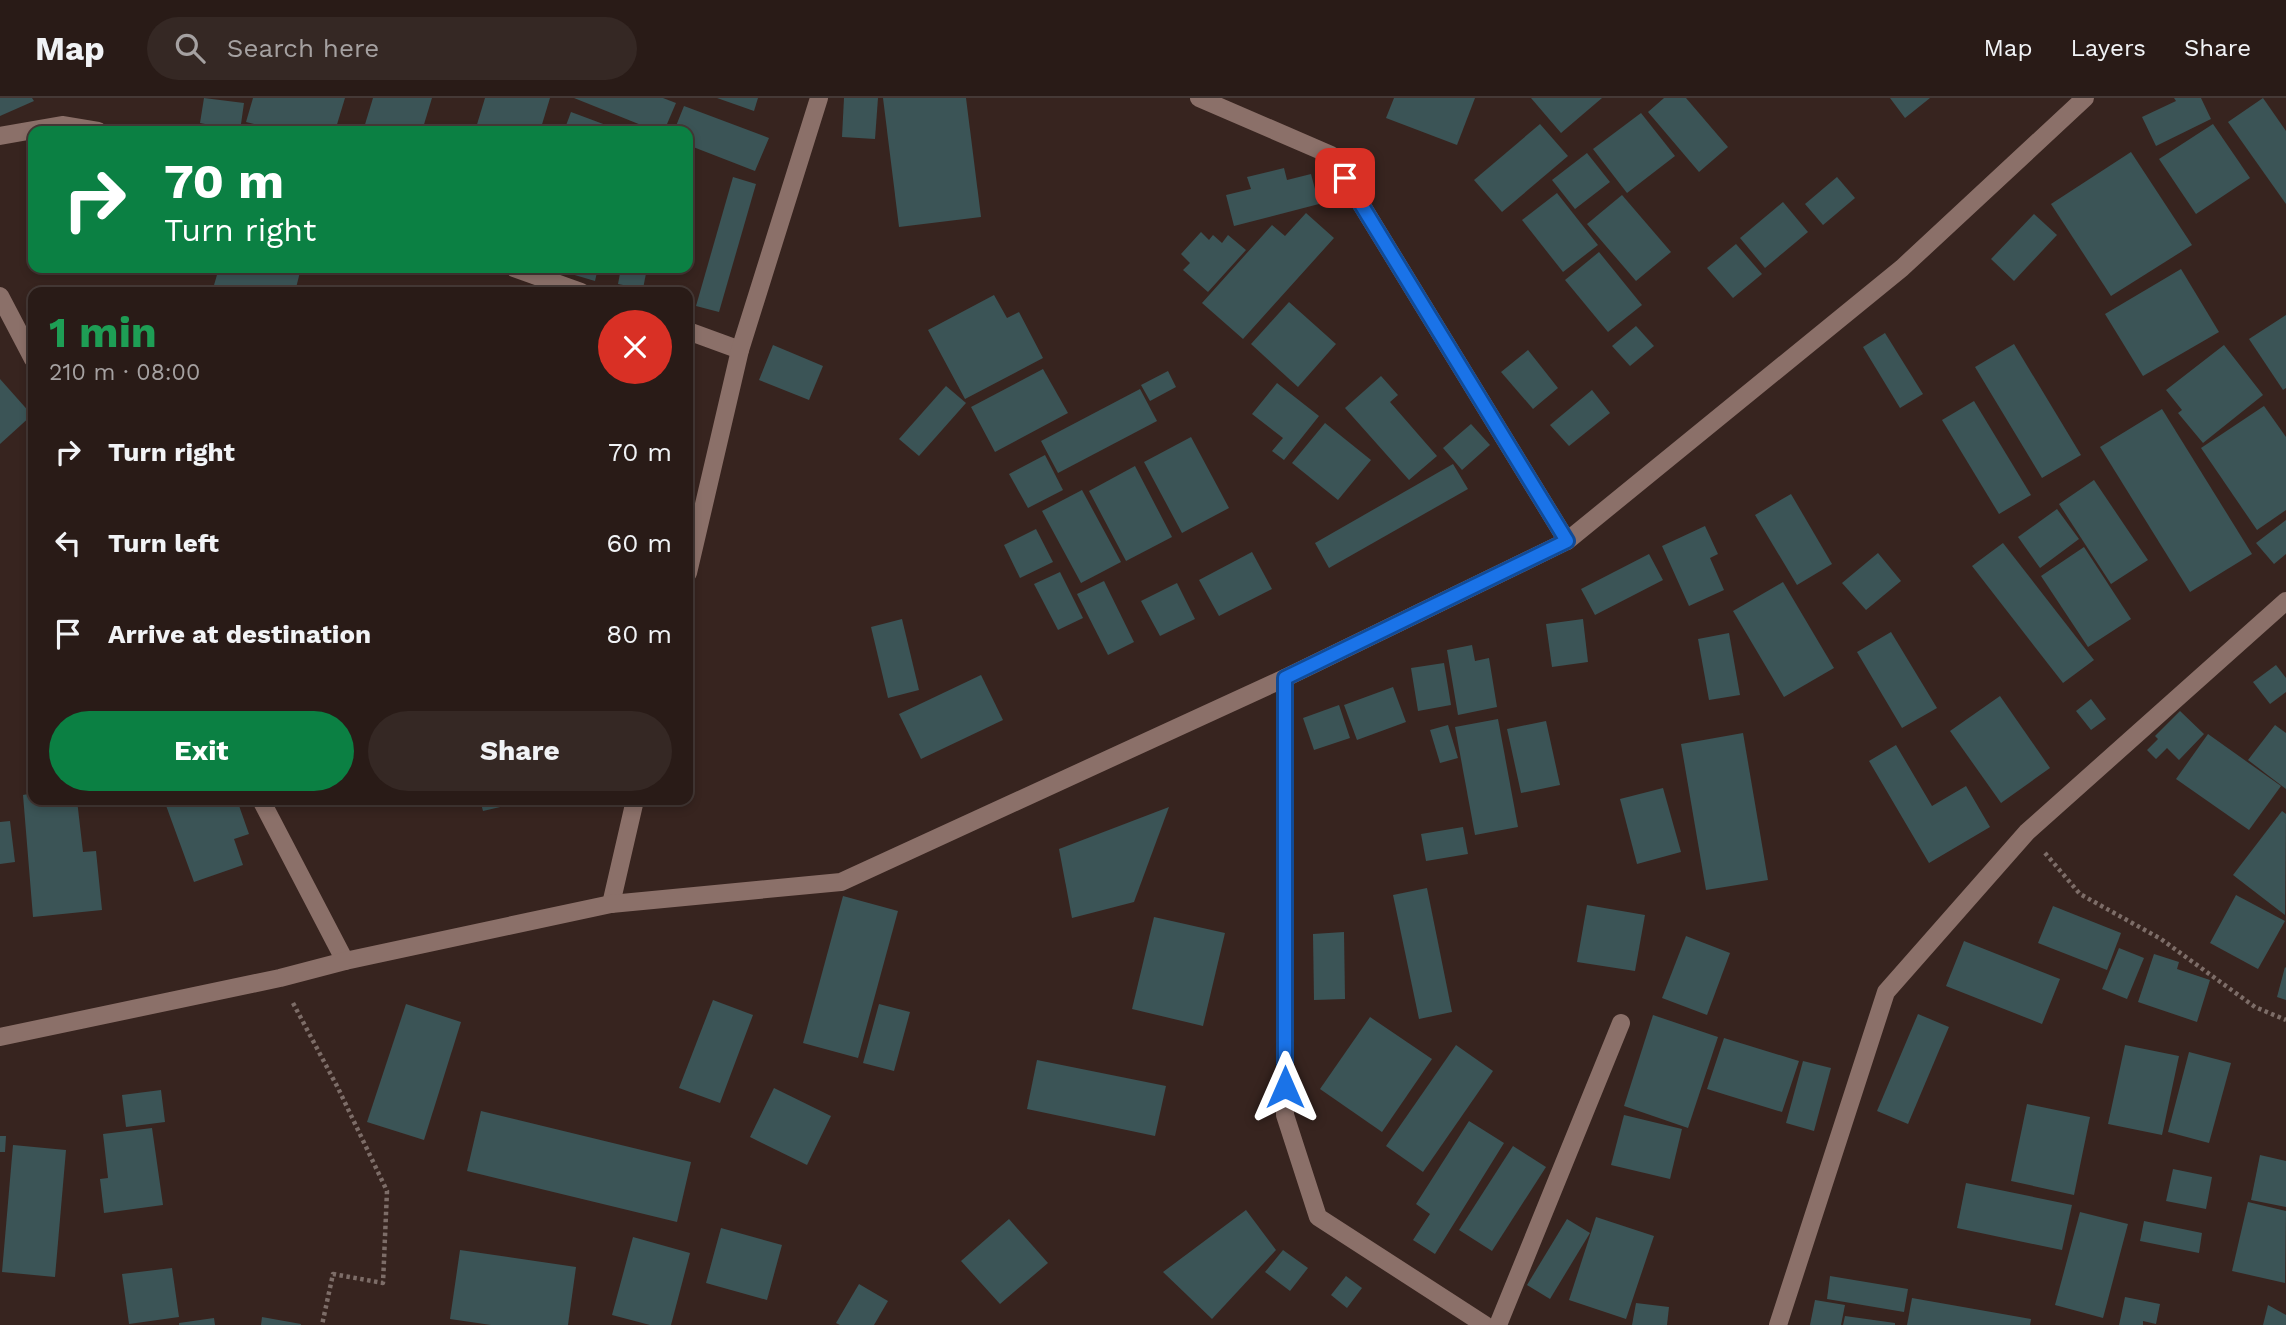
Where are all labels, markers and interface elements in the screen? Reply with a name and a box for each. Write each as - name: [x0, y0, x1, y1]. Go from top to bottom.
- search box: [147, 17, 637, 80]
- text: Map: [35, 29, 105, 68]
- icon: search: [171, 29, 209, 67]
- text: Search here: [227, 33, 379, 63]
- text: Map: [1984, 34, 2032, 62]
- text: Layers: [2070, 34, 2146, 62]
- text: Share: [2184, 34, 2251, 62]
- pin: [1315, 148, 1375, 208]
- text: 70 m: [164, 152, 284, 210]
- icon: right: [49, 154, 140, 245]
- icon: arrive: [1326, 159, 1364, 197]
- text: Turn right: [164, 211, 316, 249]
- text: 1 min: [49, 308, 157, 357]
- button: close: [598, 310, 672, 384]
- text: 210 m · 08:00: [49, 359, 200, 386]
- icon: right: [49, 433, 87, 471]
- text: Turn right: [108, 437, 235, 467]
- text: 70 m: [608, 437, 672, 467]
- icon: left: [49, 524, 87, 562]
- text: Turn left: [108, 528, 219, 558]
- text: 60 m: [606, 528, 672, 558]
- icon: arrive: [49, 615, 87, 653]
- text: Arrive at destination: [108, 619, 371, 649]
- text: 80 m: [606, 619, 672, 649]
- button: Exit: [49, 711, 354, 791]
- button: Share: [368, 711, 672, 791]
- position arrow: [1248, 1050, 1322, 1124]

